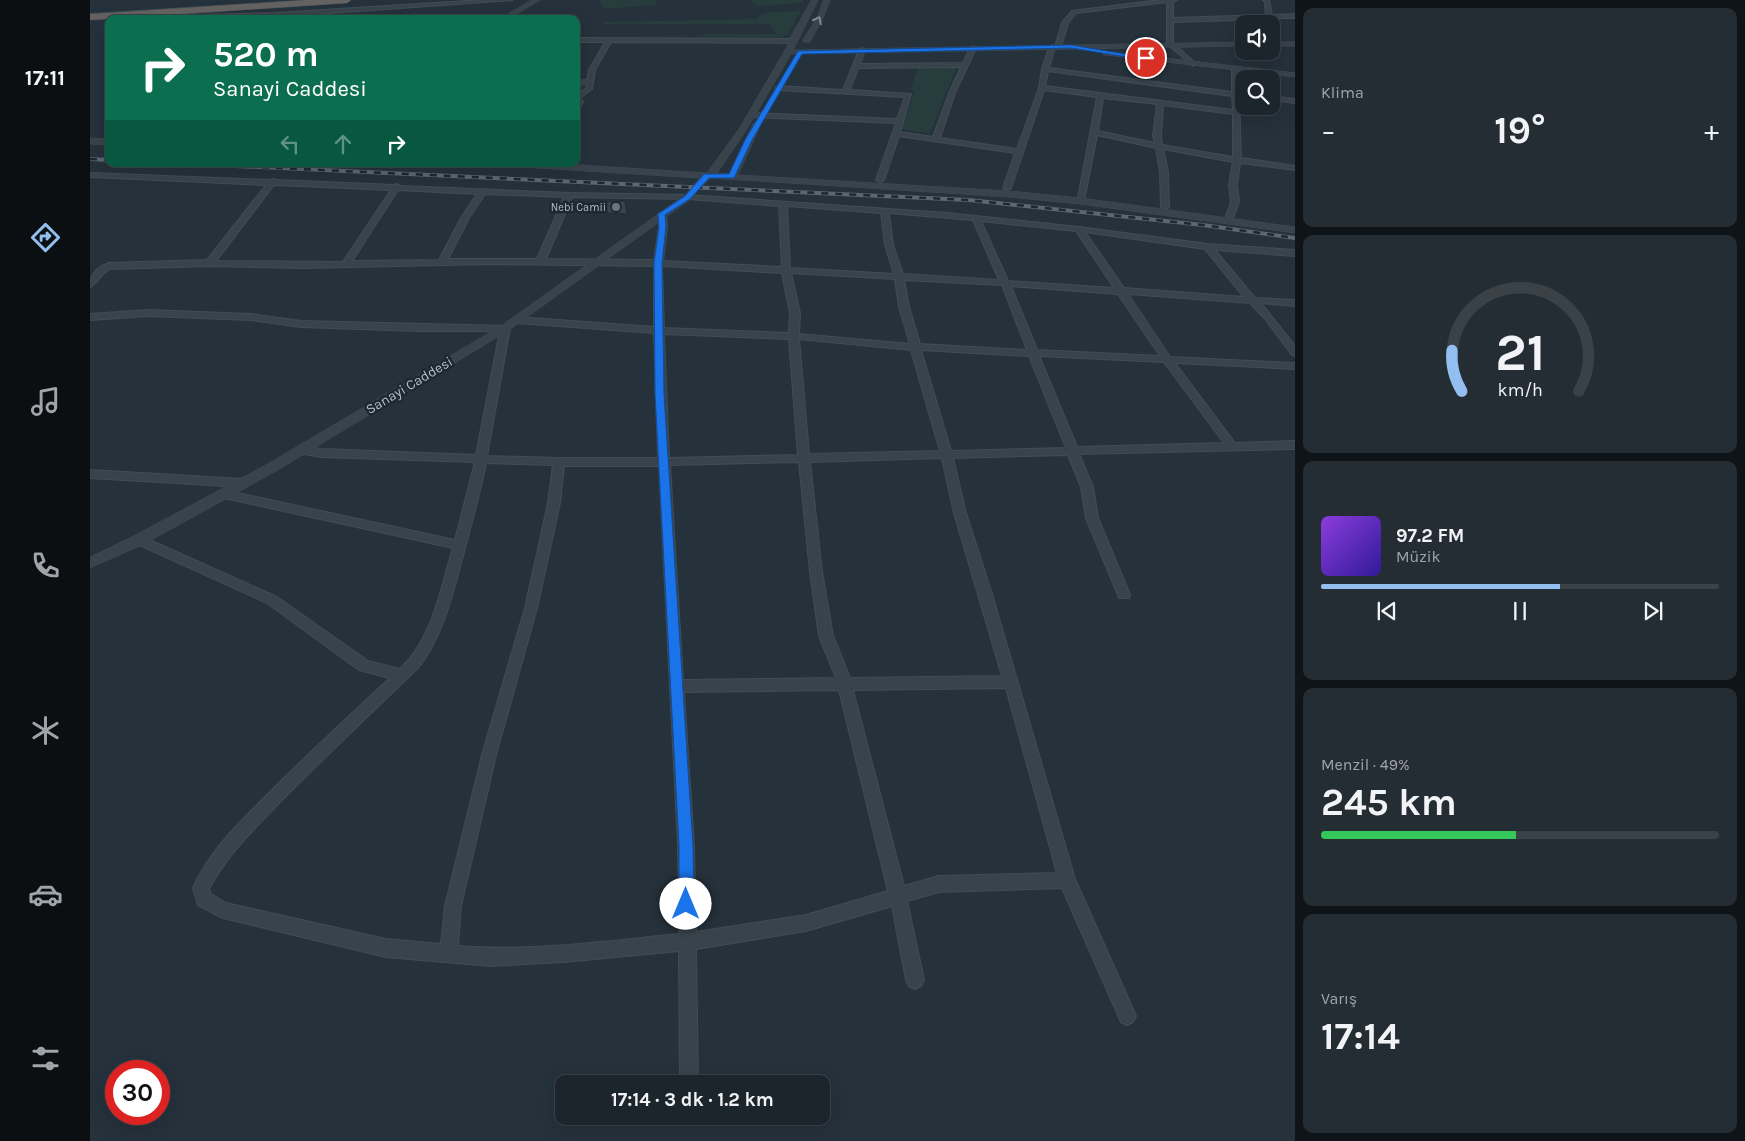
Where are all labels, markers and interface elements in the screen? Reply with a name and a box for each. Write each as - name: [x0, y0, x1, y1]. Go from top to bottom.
- map controls: [1235, 15, 1280, 115]
- button: sound: [1235, 15, 1280, 60]
- one-way arrow: [812, 17, 822, 26]
- text: 520 m: [213, 34, 319, 75]
- icon: right: [130, 35, 195, 100]
- pin: [1125, 37, 1167, 79]
- icon: arrive: [1132, 44, 1160, 72]
- text: 17:11: [25, 65, 65, 91]
- button: search: [1235, 70, 1280, 115]
- text: Sanayi Caddesi: [213, 76, 367, 102]
- text: Klima: [1321, 83, 1364, 102]
- text: 19°: [1494, 108, 1546, 153]
- text: −: [1321, 114, 1336, 147]
- text: +: [1704, 114, 1719, 147]
- icon: left: [276, 130, 304, 158]
- icon: ahead: [329, 130, 357, 158]
- icon: right: [382, 130, 410, 158]
- place label: Nebi Camii: [551, 201, 606, 214]
- marker: Nebi Camii: [610, 201, 622, 213]
- icon: directions: [28, 220, 63, 255]
- text: 21: [1495, 322, 1545, 383]
- street label: Sanayi Caddesi: [363, 353, 456, 418]
- text: km/h: [1497, 380, 1543, 401]
- icon: music: [28, 384, 63, 419]
- text: 97.2 FM: [1396, 525, 1464, 547]
- text: Müzik: [1396, 547, 1441, 566]
- icon: phone: [28, 548, 63, 583]
- icon: previous: [1373, 597, 1401, 625]
- icon: pause: [1506, 597, 1534, 625]
- icon: next: [1639, 597, 1667, 625]
- icon: climate: [28, 713, 63, 748]
- text: Menzil · 49%: [1321, 755, 1410, 774]
- text: 245 km: [1321, 780, 1457, 825]
- icon: car: [28, 877, 63, 912]
- position arrow: [659, 877, 711, 929]
- text: Varış: [1321, 989, 1357, 1008]
- text: 17:14: [1321, 1014, 1400, 1059]
- icon: filters: [28, 1041, 63, 1076]
- speed limit sign: 30: [105, 1060, 170, 1125]
- text: 17:14 · 3 dk · 1.2 km: [611, 1089, 774, 1111]

